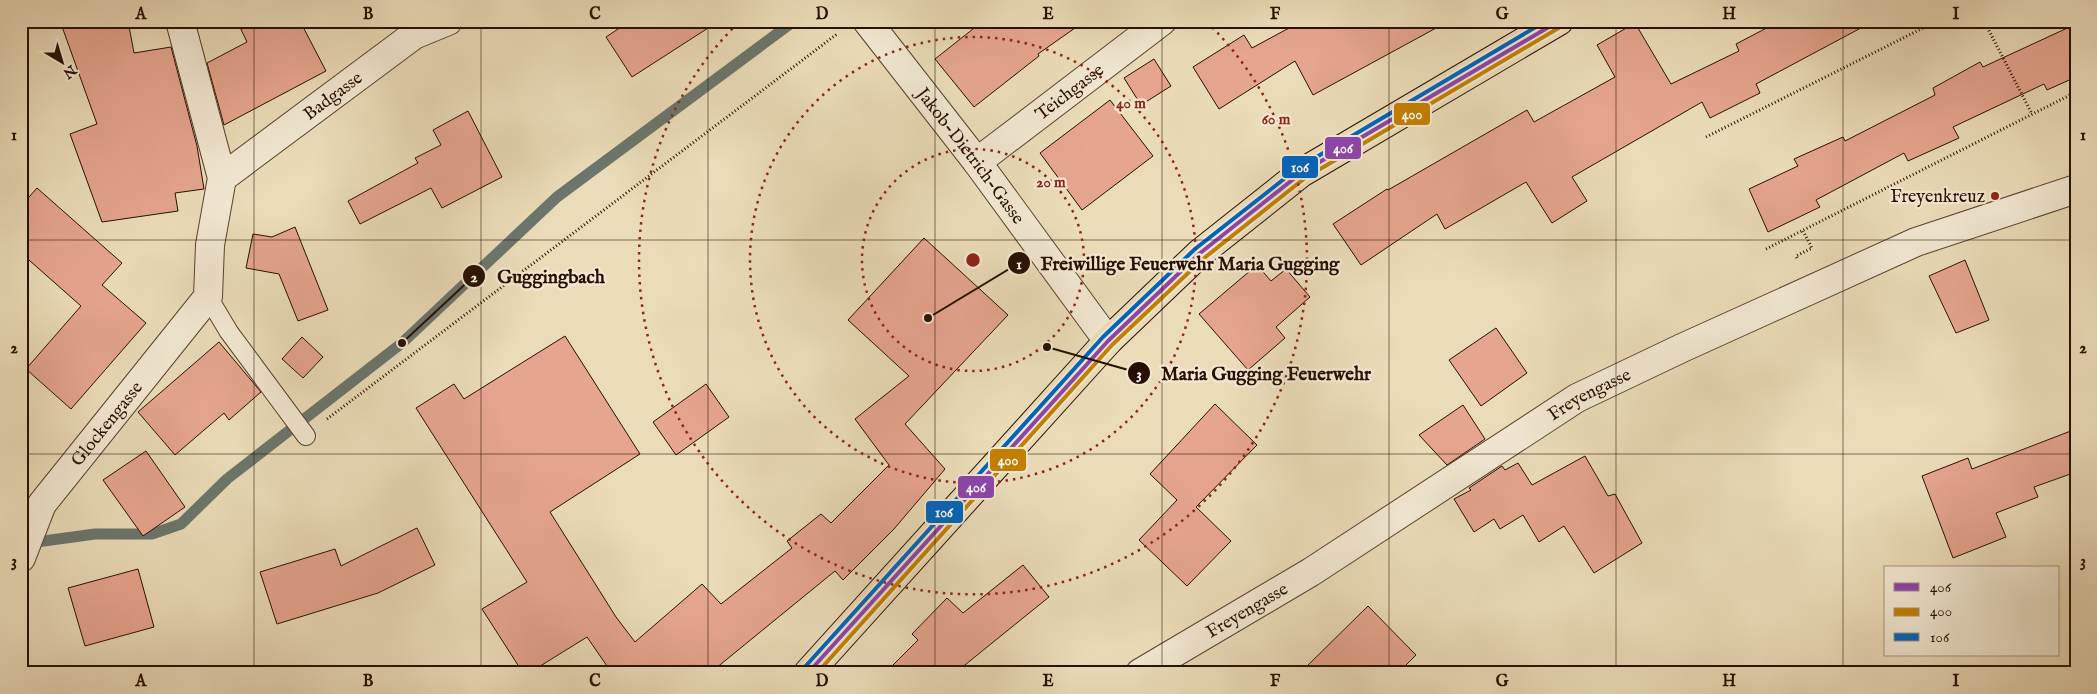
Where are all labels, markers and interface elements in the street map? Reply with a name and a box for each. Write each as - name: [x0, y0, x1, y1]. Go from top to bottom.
- text: A: [135, 5, 148, 25]
- text: B: [363, 5, 374, 25]
- text: C: [589, 5, 601, 25]
- text: D: [816, 5, 829, 25]
- text: E: [1042, 5, 1054, 25]
- text: F: [1270, 5, 1281, 25]
- text: G: [1496, 5, 1509, 25]
- text: H: [1722, 5, 1736, 25]
- text: I: [1953, 5, 1960, 25]
- north arrow: [38, 38, 88, 88]
- street label: Teichgasse: [1031, 59, 1109, 126]
- text: N: [59, 60, 80, 82]
- street label: Badgasse: [300, 67, 368, 126]
- street label: Jakob-Dietrich-Gasse: [909, 82, 1029, 229]
- text: 40 m: [1116, 94, 1146, 113]
- line badge: 400: [1393, 102, 1431, 126]
- text: 400: [1402, 106, 1422, 124]
- text: 60 m: [1262, 110, 1291, 129]
- text: 1: [11, 126, 17, 146]
- text: 1: [2080, 126, 2086, 146]
- line badge: 406: [1324, 136, 1362, 160]
- text: 406: [1333, 140, 1354, 158]
- line badge: 106: [1281, 155, 1319, 179]
- text: 106: [1291, 159, 1310, 177]
- text: 20 m: [1036, 173, 1066, 192]
- place label: Freyenkreuz: [1890, 186, 1985, 209]
- marker: Freyenkreuz: [1989, 190, 2001, 202]
- callout: Freiwillige Feuerwehr Maria Gugging: [1006, 246, 1350, 280]
- centre of rings: [964, 251, 982, 269]
- text: Freiwillige Feuerwehr Maria Gugging: [1041, 253, 1340, 277]
- text: 1: [1016, 255, 1022, 274]
- callout: Guggingbach: [462, 259, 614, 293]
- text: Guggingbach: [497, 266, 606, 290]
- text: 2: [470, 268, 478, 287]
- text: 2: [10, 339, 18, 359]
- text: 2: [2079, 339, 2087, 359]
- callout: Maria Gugging Feuerwehr: [1126, 356, 1381, 390]
- text: Maria Gugging Feuerwehr: [1161, 363, 1372, 387]
- street label: Freyengasse: [1544, 364, 1635, 427]
- text: 3: [1136, 365, 1142, 384]
- street label: Glockengasse: [67, 377, 149, 472]
- line badge: 400: [989, 448, 1027, 472]
- text: 400: [998, 452, 1018, 470]
- line badge: 406: [957, 475, 995, 499]
- text: 406: [966, 479, 987, 497]
- line badge: 106: [925, 500, 964, 524]
- text: 106: [935, 504, 954, 522]
- text: 3: [11, 552, 17, 572]
- text: 3: [2080, 552, 2086, 572]
- legend: [1884, 566, 2060, 656]
- street label: Freyengasse: [1202, 578, 1293, 644]
- text: 406: [1930, 578, 1952, 597]
- text: 400: [1930, 602, 1952, 621]
- text: 106: [1930, 628, 1950, 647]
- text: A: [135, 672, 148, 692]
- text: B: [363, 672, 374, 692]
- text: C: [589, 672, 601, 692]
- text: D: [816, 672, 829, 692]
- text: E: [1042, 672, 1054, 692]
- text: F: [1270, 672, 1281, 692]
- text: G: [1496, 672, 1509, 692]
- text: H: [1722, 672, 1736, 692]
- text: I: [1953, 672, 1960, 692]

